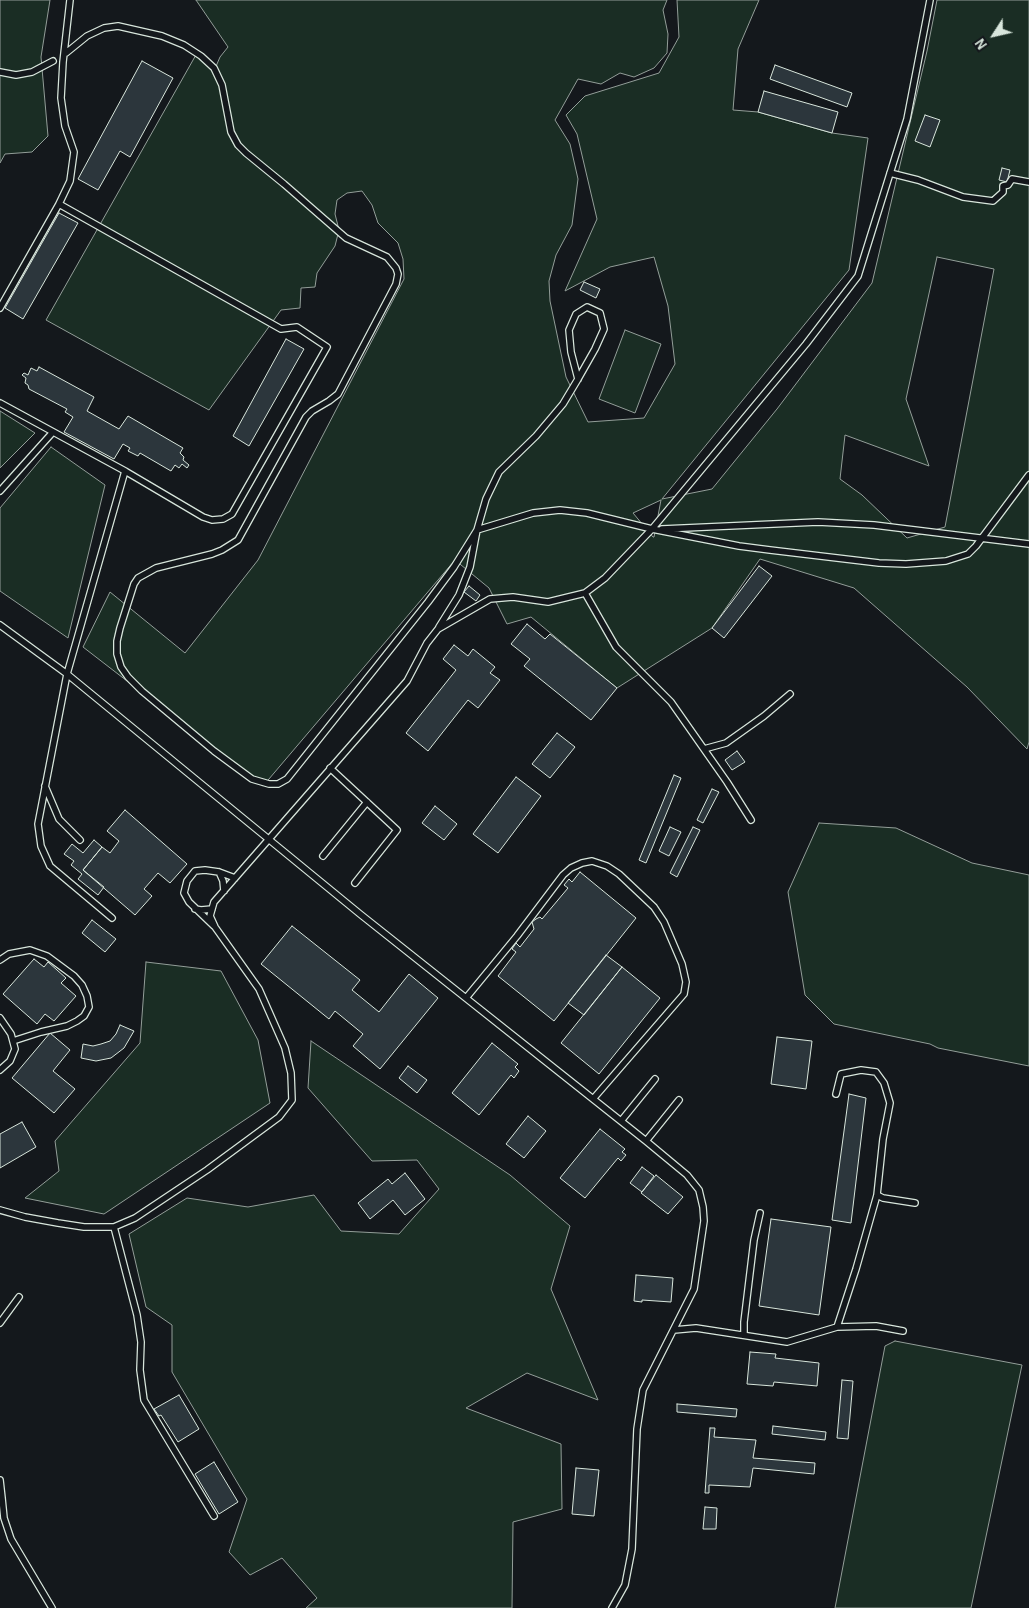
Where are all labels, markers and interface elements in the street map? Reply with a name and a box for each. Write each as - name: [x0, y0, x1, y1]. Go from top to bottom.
- north arrow: [969, 10, 1019, 60]
- text: N: [973, 36, 990, 52]

